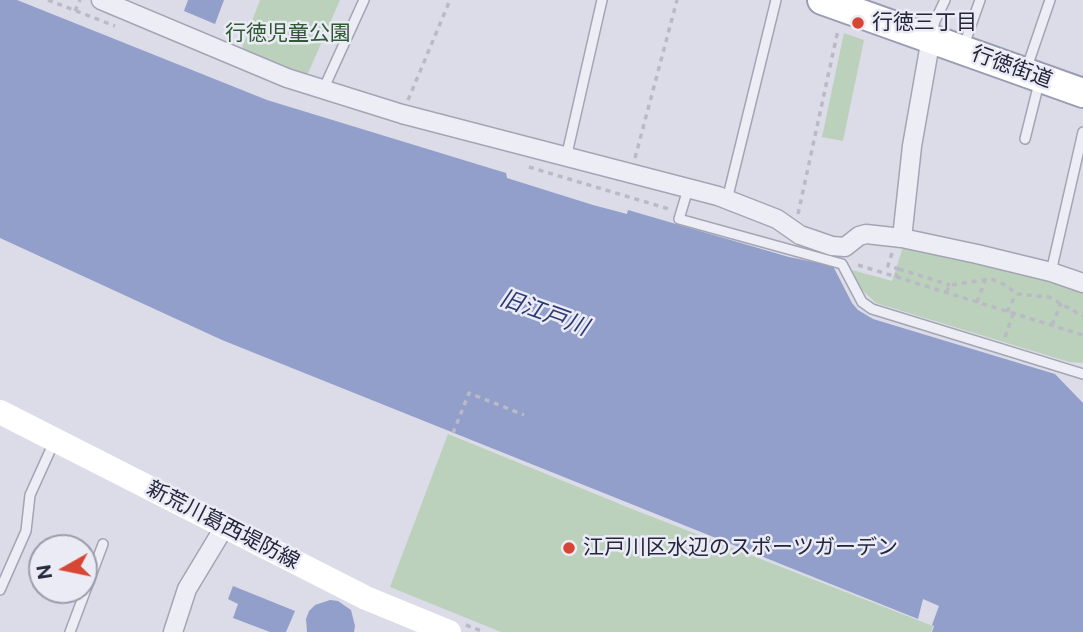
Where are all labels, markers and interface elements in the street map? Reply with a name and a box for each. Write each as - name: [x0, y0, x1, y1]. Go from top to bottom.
- place label: 行徳三丁目: [872, 10, 977, 36]
- marker: 行徳三丁目: [850, 15, 866, 31]
- park label: 行徳児童公園: [225, 21, 351, 47]
- street label: 行徳街道: [968, 41, 1056, 93]
- water label: 旧江戸川: [496, 284, 592, 342]
- street label: 新荒川葛西堤防線: [142, 476, 304, 574]
- north arrow: [28, 534, 98, 604]
- place label: 江戸川区水辺のスポーツガーデン: [583, 535, 898, 561]
- marker: 江戸川区水辺のスポーツガーデン: [561, 540, 577, 556]
- text: N: [32, 563, 56, 581]

